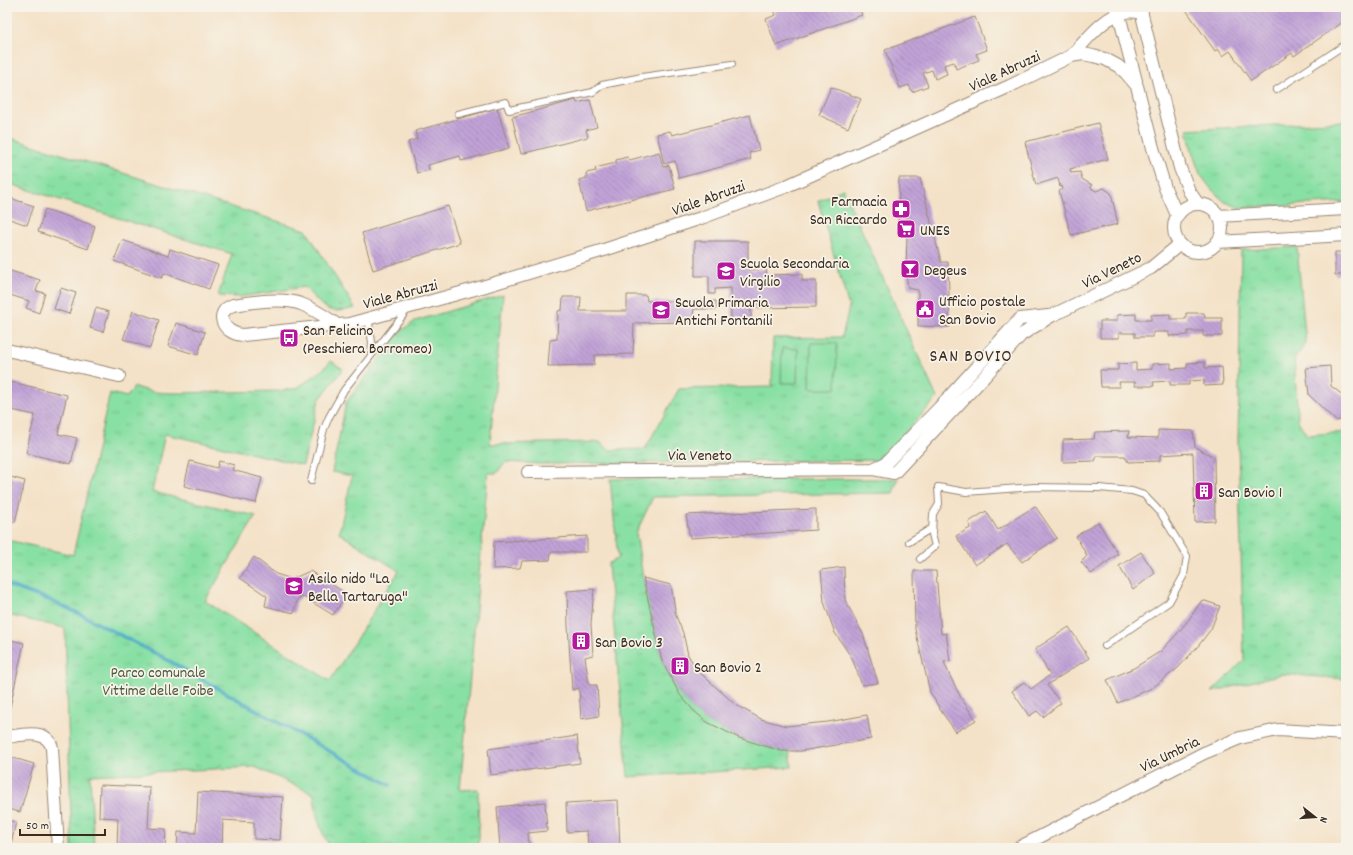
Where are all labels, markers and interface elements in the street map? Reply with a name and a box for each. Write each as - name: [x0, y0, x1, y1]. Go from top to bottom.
- street label: Viale Abruzzi: [966, 46, 1045, 99]
- street label: Viale Abruzzi: [669, 175, 749, 223]
- place label: Farmacia San Riccardo: [810, 191, 887, 232]
- pharmacy icon: Farmacia San Riccardo: [890, 198, 912, 220]
- supermarket icon: UNES: [895, 218, 917, 240]
- place label: UNES: [920, 220, 950, 243]
- street label: Via Veneto: [1078, 247, 1146, 296]
- place label: Scuola Secondaria Virgilio: [740, 253, 849, 294]
- bar icon: Degeus: [899, 258, 921, 280]
- school or university icon: Scuola Secondaria Virgilio: [715, 260, 737, 282]
- place label: Degeus: [924, 260, 967, 283]
- street label: Viale Abruzzi: [361, 274, 441, 316]
- place label: Ufficio postale San Bovio: [939, 291, 1026, 332]
- place label: Scuola Primaria Antichi Fontanili: [675, 292, 772, 333]
- public building icon: Ufficio postale San Bovio: [914, 298, 936, 320]
- school or university icon: Scuola Primaria Antichi Fontanili: [650, 299, 672, 321]
- place label: San Felicino (Peschiera Borromeo): [303, 320, 432, 361]
- bus stop icon: San Felicino (Peschiera Borromeo): [278, 327, 300, 349]
- district label: SAN BOVIO: [929, 345, 1013, 370]
- street label: Via Veneto: [668, 445, 732, 468]
- building icon: San Bovio 1: [1193, 480, 1215, 502]
- place label: San Bovio 1: [1218, 482, 1282, 505]
- place label: Asilo nido "La Bella Tartaruga": [308, 568, 408, 609]
- school or university icon: Asilo nido "La Bella Tartaruga": [283, 575, 305, 597]
- building icon: San Bovio 3: [570, 630, 592, 652]
- place label: San Bovio 3: [595, 632, 663, 655]
- building icon: San Bovio 2: [669, 655, 691, 677]
- place label: San Bovio 2: [694, 657, 762, 680]
- park label: Parco comunale Vittime delle Foibe: [102, 662, 214, 703]
- street label: Via Umbria: [1136, 731, 1204, 780]
- north arrow: [1295, 797, 1335, 837]
- scale bar: [20, 811, 105, 837]
- text: N: [1314, 814, 1331, 825]
- text: 50 m: [26, 818, 49, 835]

